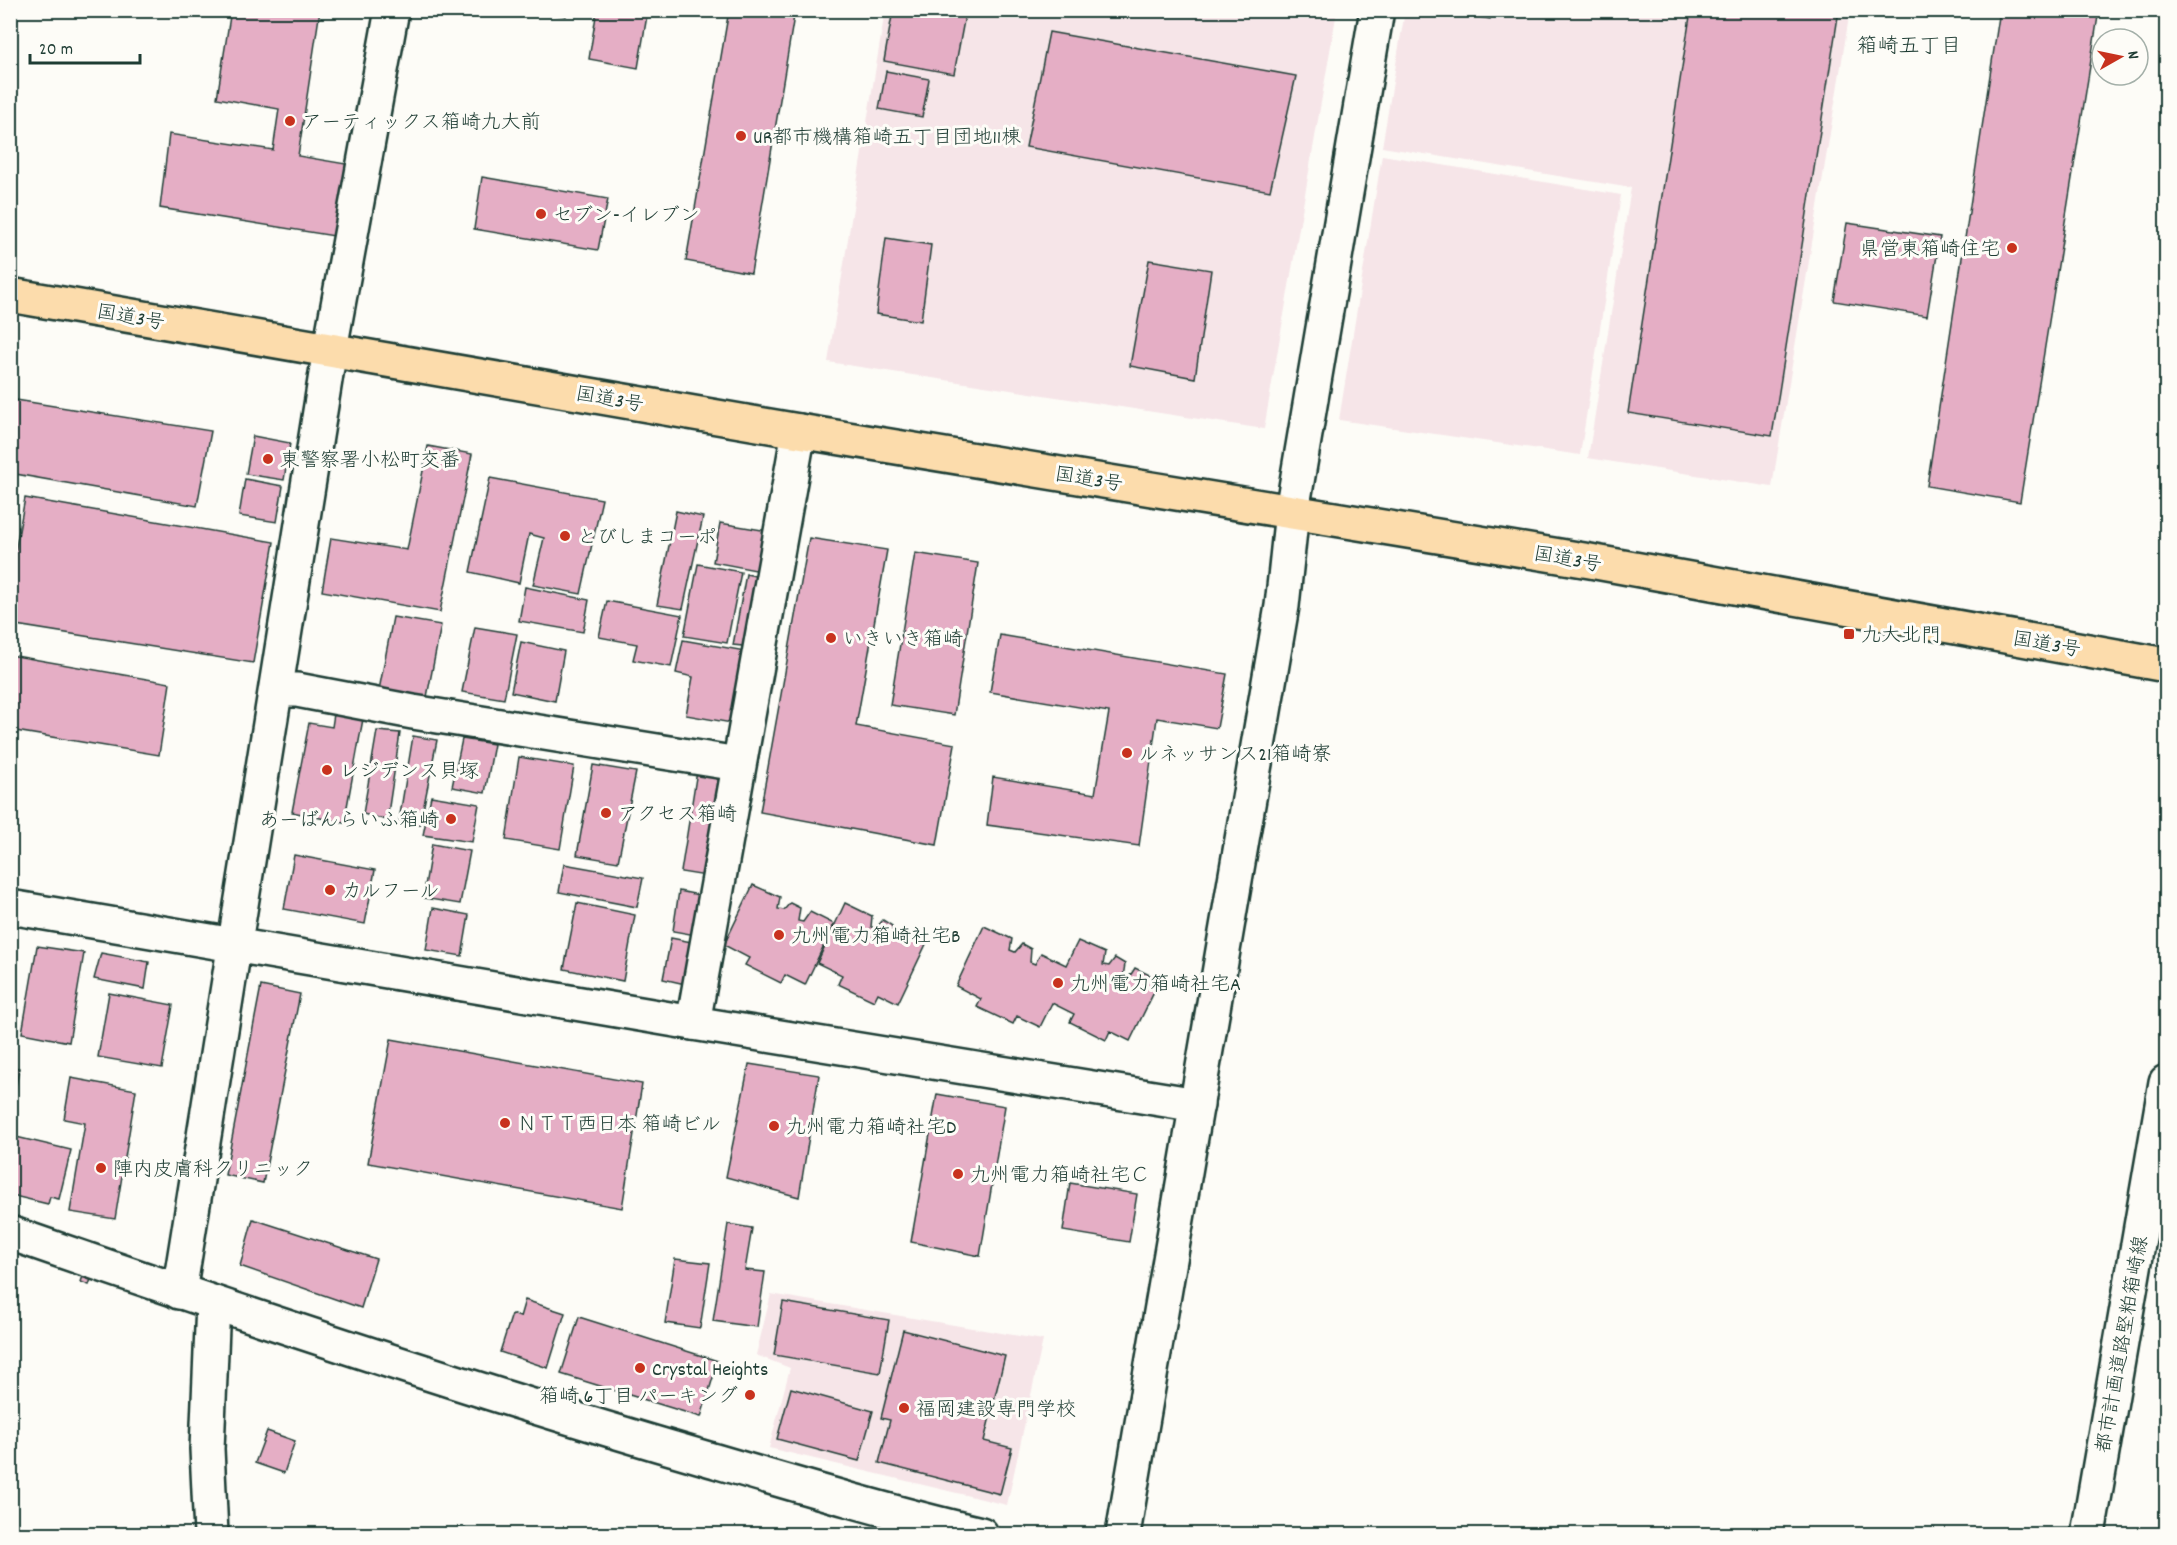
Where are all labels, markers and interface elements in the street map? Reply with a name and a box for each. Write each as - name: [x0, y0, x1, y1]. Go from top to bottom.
- scale bar: [30, 27, 140, 65]
- north arrow: [2090, 27, 2150, 87]
- district label: 箱崎五丁目: [1857, 33, 1962, 63]
- text: 20 m: [39, 38, 73, 63]
- text: N: [2120, 49, 2144, 61]
- place label: アーティックス箱崎九大前: [302, 110, 541, 138]
- marker: アーティックス箱崎九大前: [283, 114, 297, 128]
- place label: UR都市機構箱崎五丁目団地11棟: [753, 125, 1021, 153]
- marker: UR都市機構箱崎五丁目団地11棟: [734, 129, 748, 143]
- place label: セブン-イレブン: [553, 203, 700, 231]
- marker: セブン-イレブン: [534, 207, 548, 221]
- place label: 県営東箱崎住宅: [1860, 237, 2000, 265]
- marker: 県営東箱崎住宅: [2005, 241, 2019, 255]
- street label: 国道3号: [94, 299, 167, 339]
- street label: 国道3号: [573, 381, 646, 421]
- place label: 東警察署小松町交番: [280, 448, 460, 476]
- marker: 東警察署小松町交番: [261, 452, 275, 466]
- street label: 国道3号: [1052, 462, 1125, 500]
- place label: とびしまコーポ: [577, 525, 717, 553]
- marker: とびしまコーポ: [558, 529, 572, 543]
- street label: 国道3号: [1531, 541, 1604, 581]
- place label: 九大北門: [1861, 623, 1941, 651]
- street label: 国道3号: [2010, 626, 2083, 666]
- place label: いきいき箱崎: [843, 627, 963, 655]
- marker: 九大北門: [1842, 627, 1856, 641]
- marker: いきいき箱崎: [824, 631, 838, 645]
- place label: ルネッサンス21箱崎寮: [1139, 742, 1331, 770]
- marker: ルネッサンス21箱崎寮: [1120, 746, 1134, 760]
- place label: レジデンス貝塚: [339, 759, 479, 787]
- marker: レジデンス貝塚: [320, 763, 334, 777]
- place label: アクセス箱崎: [618, 802, 737, 830]
- marker: アクセス箱崎: [599, 806, 613, 820]
- place label: あーばんらいふ箱崎: [259, 808, 439, 836]
- marker: あーばんらいふ箱崎: [444, 812, 458, 826]
- place label: カルフール: [342, 879, 440, 907]
- marker: カルフール: [323, 883, 337, 897]
- place label: 九州電力箱崎社宅B: [791, 924, 960, 952]
- marker: 九州電力箱崎社宅B: [772, 928, 786, 942]
- place label: 九州電力箱崎社宅A: [1070, 972, 1241, 1000]
- marker: 九州電力箱崎社宅A: [1051, 976, 1065, 990]
- place label: ＮＴＴ西日本 箱崎ビル: [517, 1112, 721, 1140]
- place label: 九州電力箱崎社宅D: [786, 1115, 956, 1143]
- marker: ＮＴＴ西日本 箱崎ビル: [498, 1116, 512, 1130]
- marker: 九州電力箱崎社宅D: [767, 1119, 781, 1133]
- place label: 陣内皮膚科クリニック: [113, 1157, 313, 1185]
- marker: 陣内皮膚科クリニック: [94, 1161, 108, 1175]
- place label: 九州電力箱崎社宅Ｃ: [970, 1163, 1150, 1191]
- marker: 九州電力箱崎社宅Ｃ: [951, 1167, 965, 1181]
- street label: 都市計画道路堅粕箱崎線: [2091, 1234, 2157, 1455]
- place label: Crystal Heights: [652, 1357, 768, 1385]
- marker: Crystal Heights: [633, 1361, 647, 1375]
- place label: 箱崎 6丁目 パーキング: [539, 1384, 738, 1412]
- marker: 箱崎 6丁目 パーキング: [743, 1388, 757, 1402]
- place label: 福岡建設専門学校: [916, 1397, 1076, 1425]
- marker: 福岡建設専門学校: [897, 1401, 911, 1415]

